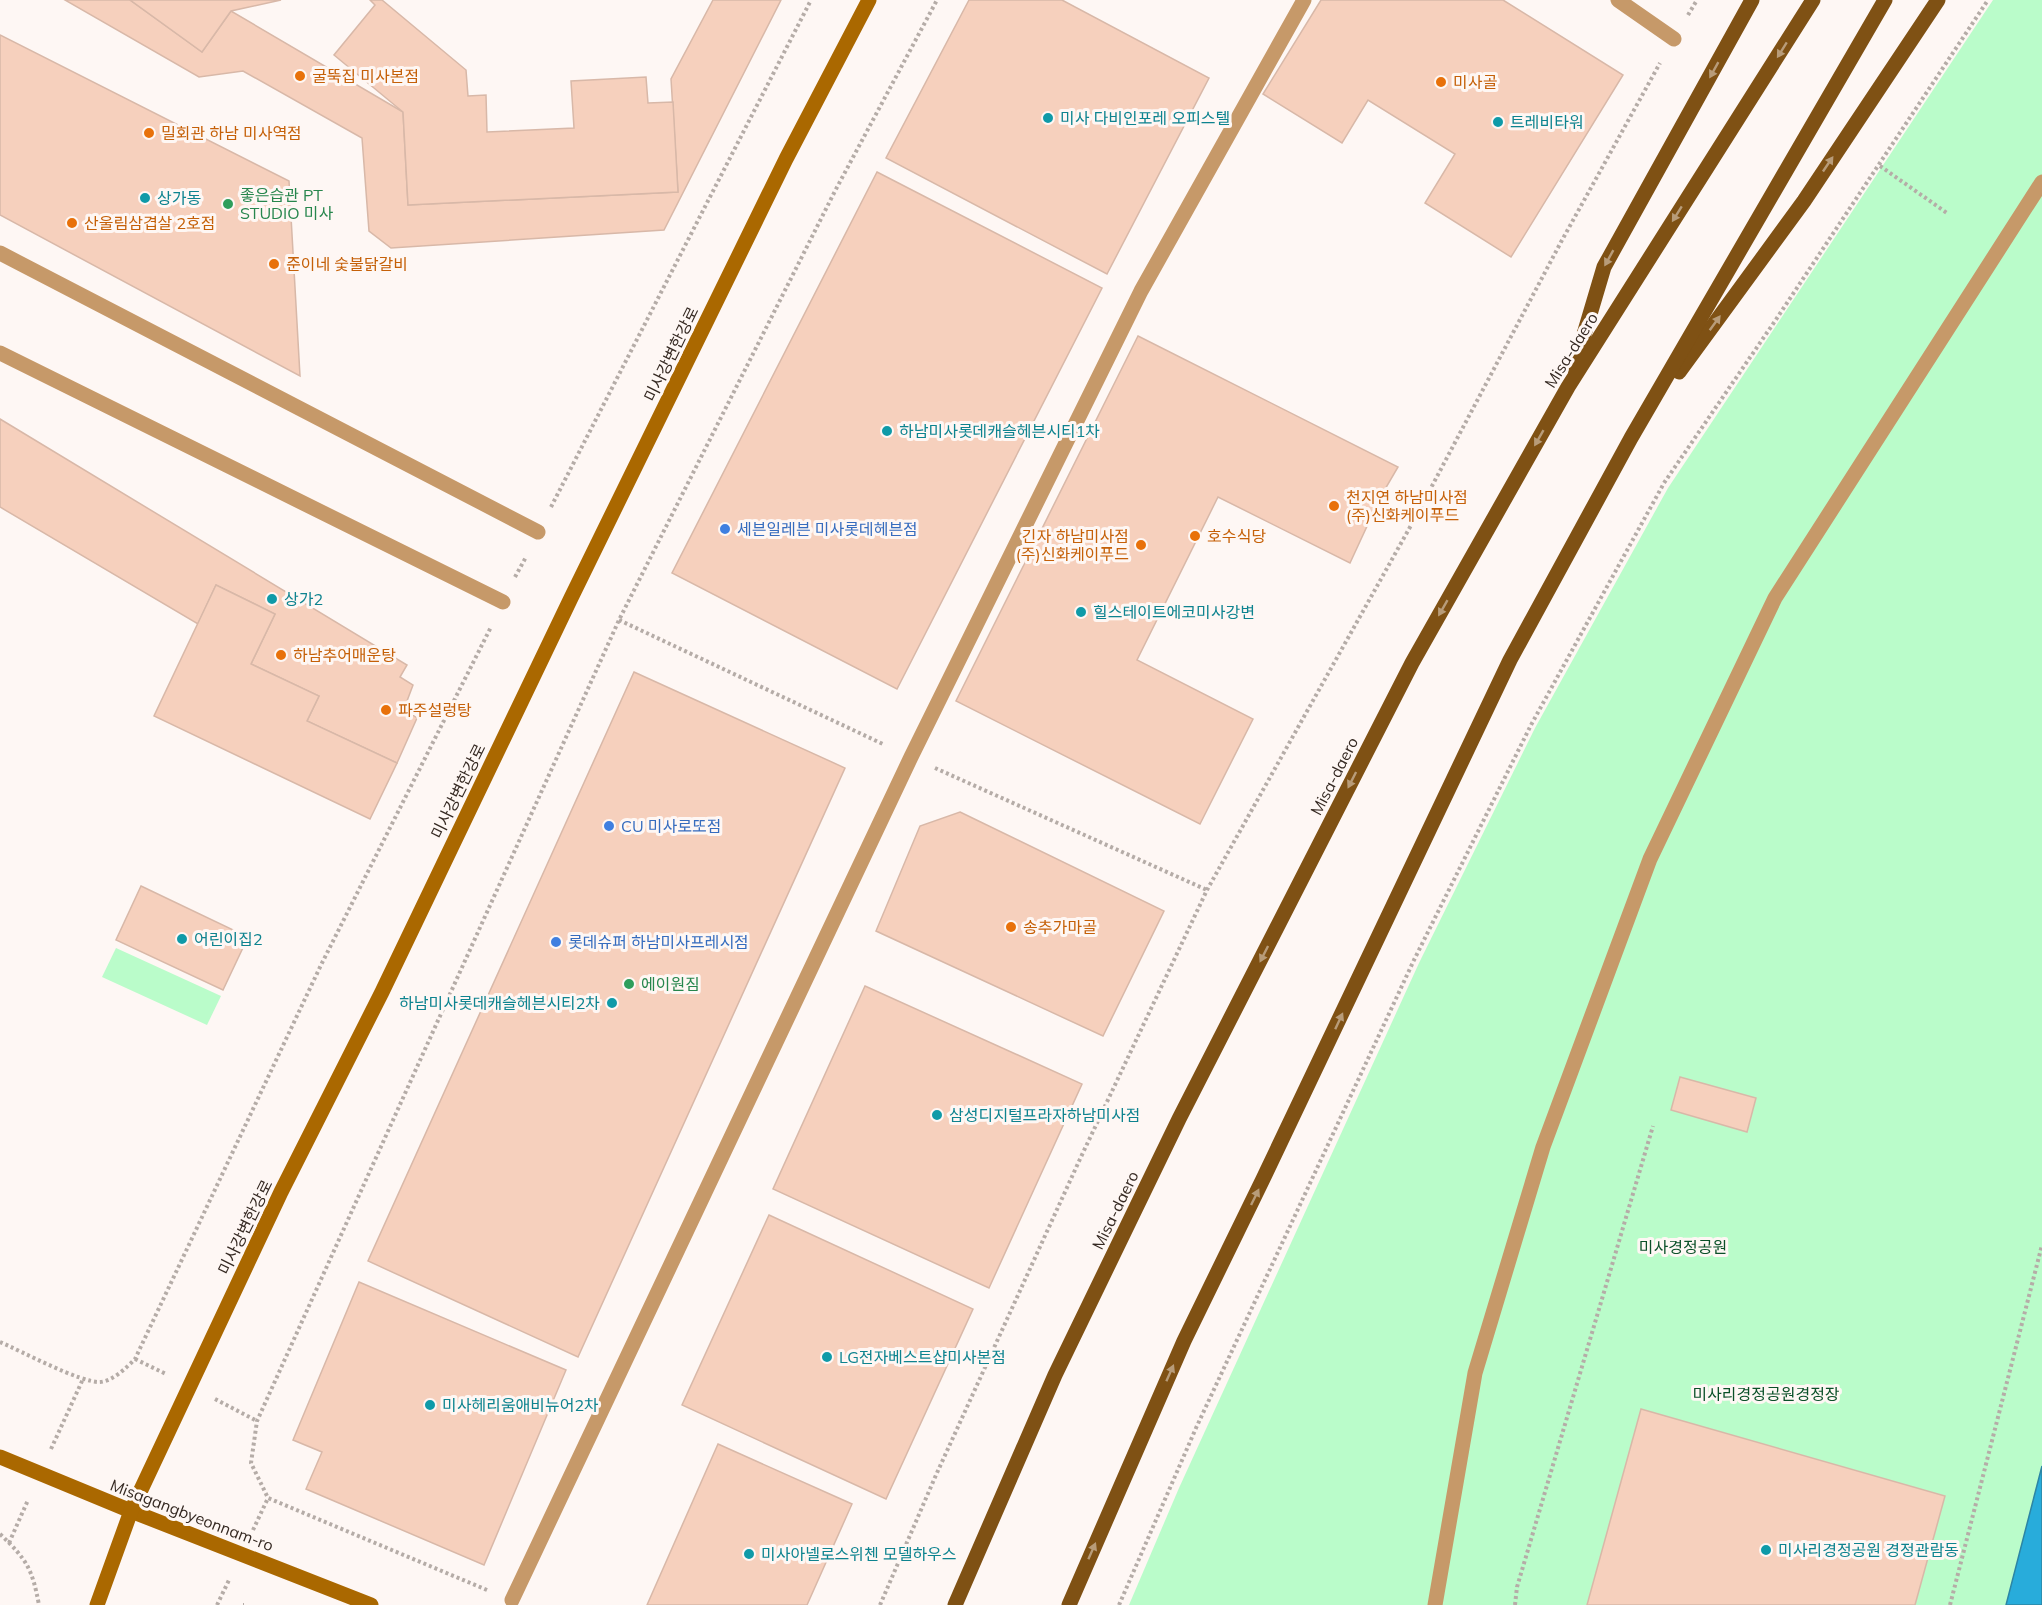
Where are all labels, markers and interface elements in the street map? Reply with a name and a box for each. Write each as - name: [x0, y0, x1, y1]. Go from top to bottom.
- one-way arrow: [1776, 42, 1787, 58]
- one-way arrow: [1709, 61, 1719, 78]
- place label: 굴뚝집 미사본점: [312, 66, 419, 86]
- marker: 굴뚝집 미사본점: [293, 69, 307, 83]
- place label: 미사골: [1453, 72, 1497, 92]
- marker: 미사골: [1434, 75, 1448, 89]
- place label: 미사 다비인포레 오피스텔: [1060, 108, 1230, 128]
- marker: 미사 다비인포레 오피스텔: [1041, 111, 1055, 125]
- place label: 트레비타워: [1510, 112, 1584, 132]
- marker: 트레비타워: [1491, 115, 1505, 129]
- place label: 밀회관 하남 미사역점: [161, 123, 302, 143]
- marker: 밀회관 하남 미사역점: [142, 126, 156, 140]
- one-way arrow: [1823, 156, 1834, 172]
- place label: 좋은습관 PT STUDIO 미사: [240, 185, 333, 223]
- place label: 상가동: [157, 188, 201, 208]
- marker: 상가동: [138, 191, 152, 205]
- marker: 좋은습관 PT STUDIO 미사: [221, 197, 235, 211]
- one-way arrow: [1672, 206, 1683, 223]
- place label: 산울림삼겹살 2호점: [84, 213, 216, 233]
- marker: 산울림삼겹살 2호점: [65, 216, 79, 230]
- one-way arrow: [1604, 250, 1614, 267]
- place label: 준이네 숯불닭갈비: [286, 254, 408, 274]
- marker: 준이네 숯불닭갈비: [267, 257, 281, 271]
- street label: 미사강변한강로: [639, 303, 703, 405]
- street label: Misa-daero: [1540, 309, 1602, 391]
- one-way arrow: [1709, 315, 1721, 331]
- place label: 하남미사롯데캐슬헤븐시티1차: [899, 421, 1100, 441]
- marker: 하남미사롯데캐슬헤븐시티1차: [880, 424, 894, 438]
- one-way arrow: [1534, 430, 1544, 447]
- place label: 천지연 하남미사점 (주)신화케이푸드: [1346, 487, 1468, 525]
- marker: 천지연 하남미사점 (주)신화케이푸드: [1327, 499, 1341, 513]
- place label: 세븐일레븐 미사롯데헤븐점: [737, 519, 918, 539]
- marker: 세븐일레븐 미사롯데헤븐점: [718, 522, 732, 536]
- place label: 긴자 하남미사점 (주)신화케이푸드: [1016, 526, 1129, 564]
- place label: 호수식당: [1207, 526, 1266, 546]
- marker: 호수식당: [1188, 529, 1202, 543]
- marker: 긴자 하남미사점 (주)신화케이푸드: [1134, 538, 1148, 552]
- place label: 상가2: [284, 589, 323, 609]
- marker: 상가2: [265, 592, 279, 606]
- one-way arrow: [1438, 600, 1448, 617]
- place label: 힐스테이트에코미사강변: [1093, 602, 1255, 622]
- marker: 힐스테이트에코미사강변: [1074, 605, 1088, 619]
- place label: 하남추어매운탕: [293, 645, 396, 665]
- marker: 하남추어매운탕: [274, 648, 288, 662]
- place label: 파주설렁탕: [398, 700, 472, 720]
- marker: 파주설렁탕: [379, 703, 393, 717]
- street label: Misa-daero: [1306, 734, 1362, 818]
- street label: 미사강변한강로: [426, 740, 490, 842]
- one-way arrow: [1347, 772, 1357, 789]
- place label: CU 미사로또점: [621, 816, 721, 836]
- marker: CU 미사로또점: [602, 819, 616, 833]
- place label: 송추가마골: [1023, 917, 1097, 937]
- marker: 송추가마골: [1004, 920, 1018, 934]
- place label: 어린이집2: [194, 929, 262, 949]
- marker: 어린이집2: [175, 932, 189, 946]
- place label: 롯데슈퍼 하남미사프레시점: [568, 932, 749, 952]
- marker: 롯데슈퍼 하남미사프레시점: [549, 935, 563, 949]
- one-way arrow: [1259, 946, 1268, 963]
- place label: 에이원짐: [641, 974, 700, 994]
- marker: 에이원짐: [622, 977, 636, 991]
- place label: 하남미사롯데캐슬헤븐시티2차: [399, 993, 600, 1013]
- marker: 하남미사롯데캐슬헤븐시티2차: [605, 996, 619, 1010]
- one-way arrow: [1334, 1012, 1343, 1029]
- place label: 삼성디지털프라자하남미사점: [949, 1105, 1140, 1125]
- marker: 삼성디지털프라자하남미사점: [930, 1108, 944, 1122]
- street label: Misa-daero: [1087, 1167, 1143, 1253]
- street label: 미사강변한강로: [213, 1176, 277, 1278]
- one-way arrow: [1250, 1188, 1259, 1205]
- park label: 미사경정공원: [1639, 1237, 1727, 1257]
- place label: LG전자베스트샵미사본점: [839, 1347, 1006, 1367]
- marker: LG전자베스트샵미사본점: [820, 1350, 834, 1364]
- one-way arrow: [1165, 1363, 1175, 1381]
- park label: 미사리경정공원경정장: [1692, 1384, 1840, 1404]
- place label: 미사헤리움애비뉴어2차: [442, 1395, 599, 1415]
- marker: 미사헤리움애비뉴어2차: [423, 1398, 437, 1412]
- street label: Misagangbyeonnam-ro: [108, 1475, 276, 1555]
- place label: 미사리경정공원 경정관람동: [1778, 1540, 1959, 1560]
- one-way arrow: [1088, 1543, 1097, 1560]
- marker: 미사리경정공원 경정관람동: [1759, 1543, 1773, 1557]
- place label: 미사아넬로스위첸 모델하우스: [761, 1544, 957, 1564]
- marker: 미사아넬로스위첸 모델하우스: [742, 1547, 756, 1561]

